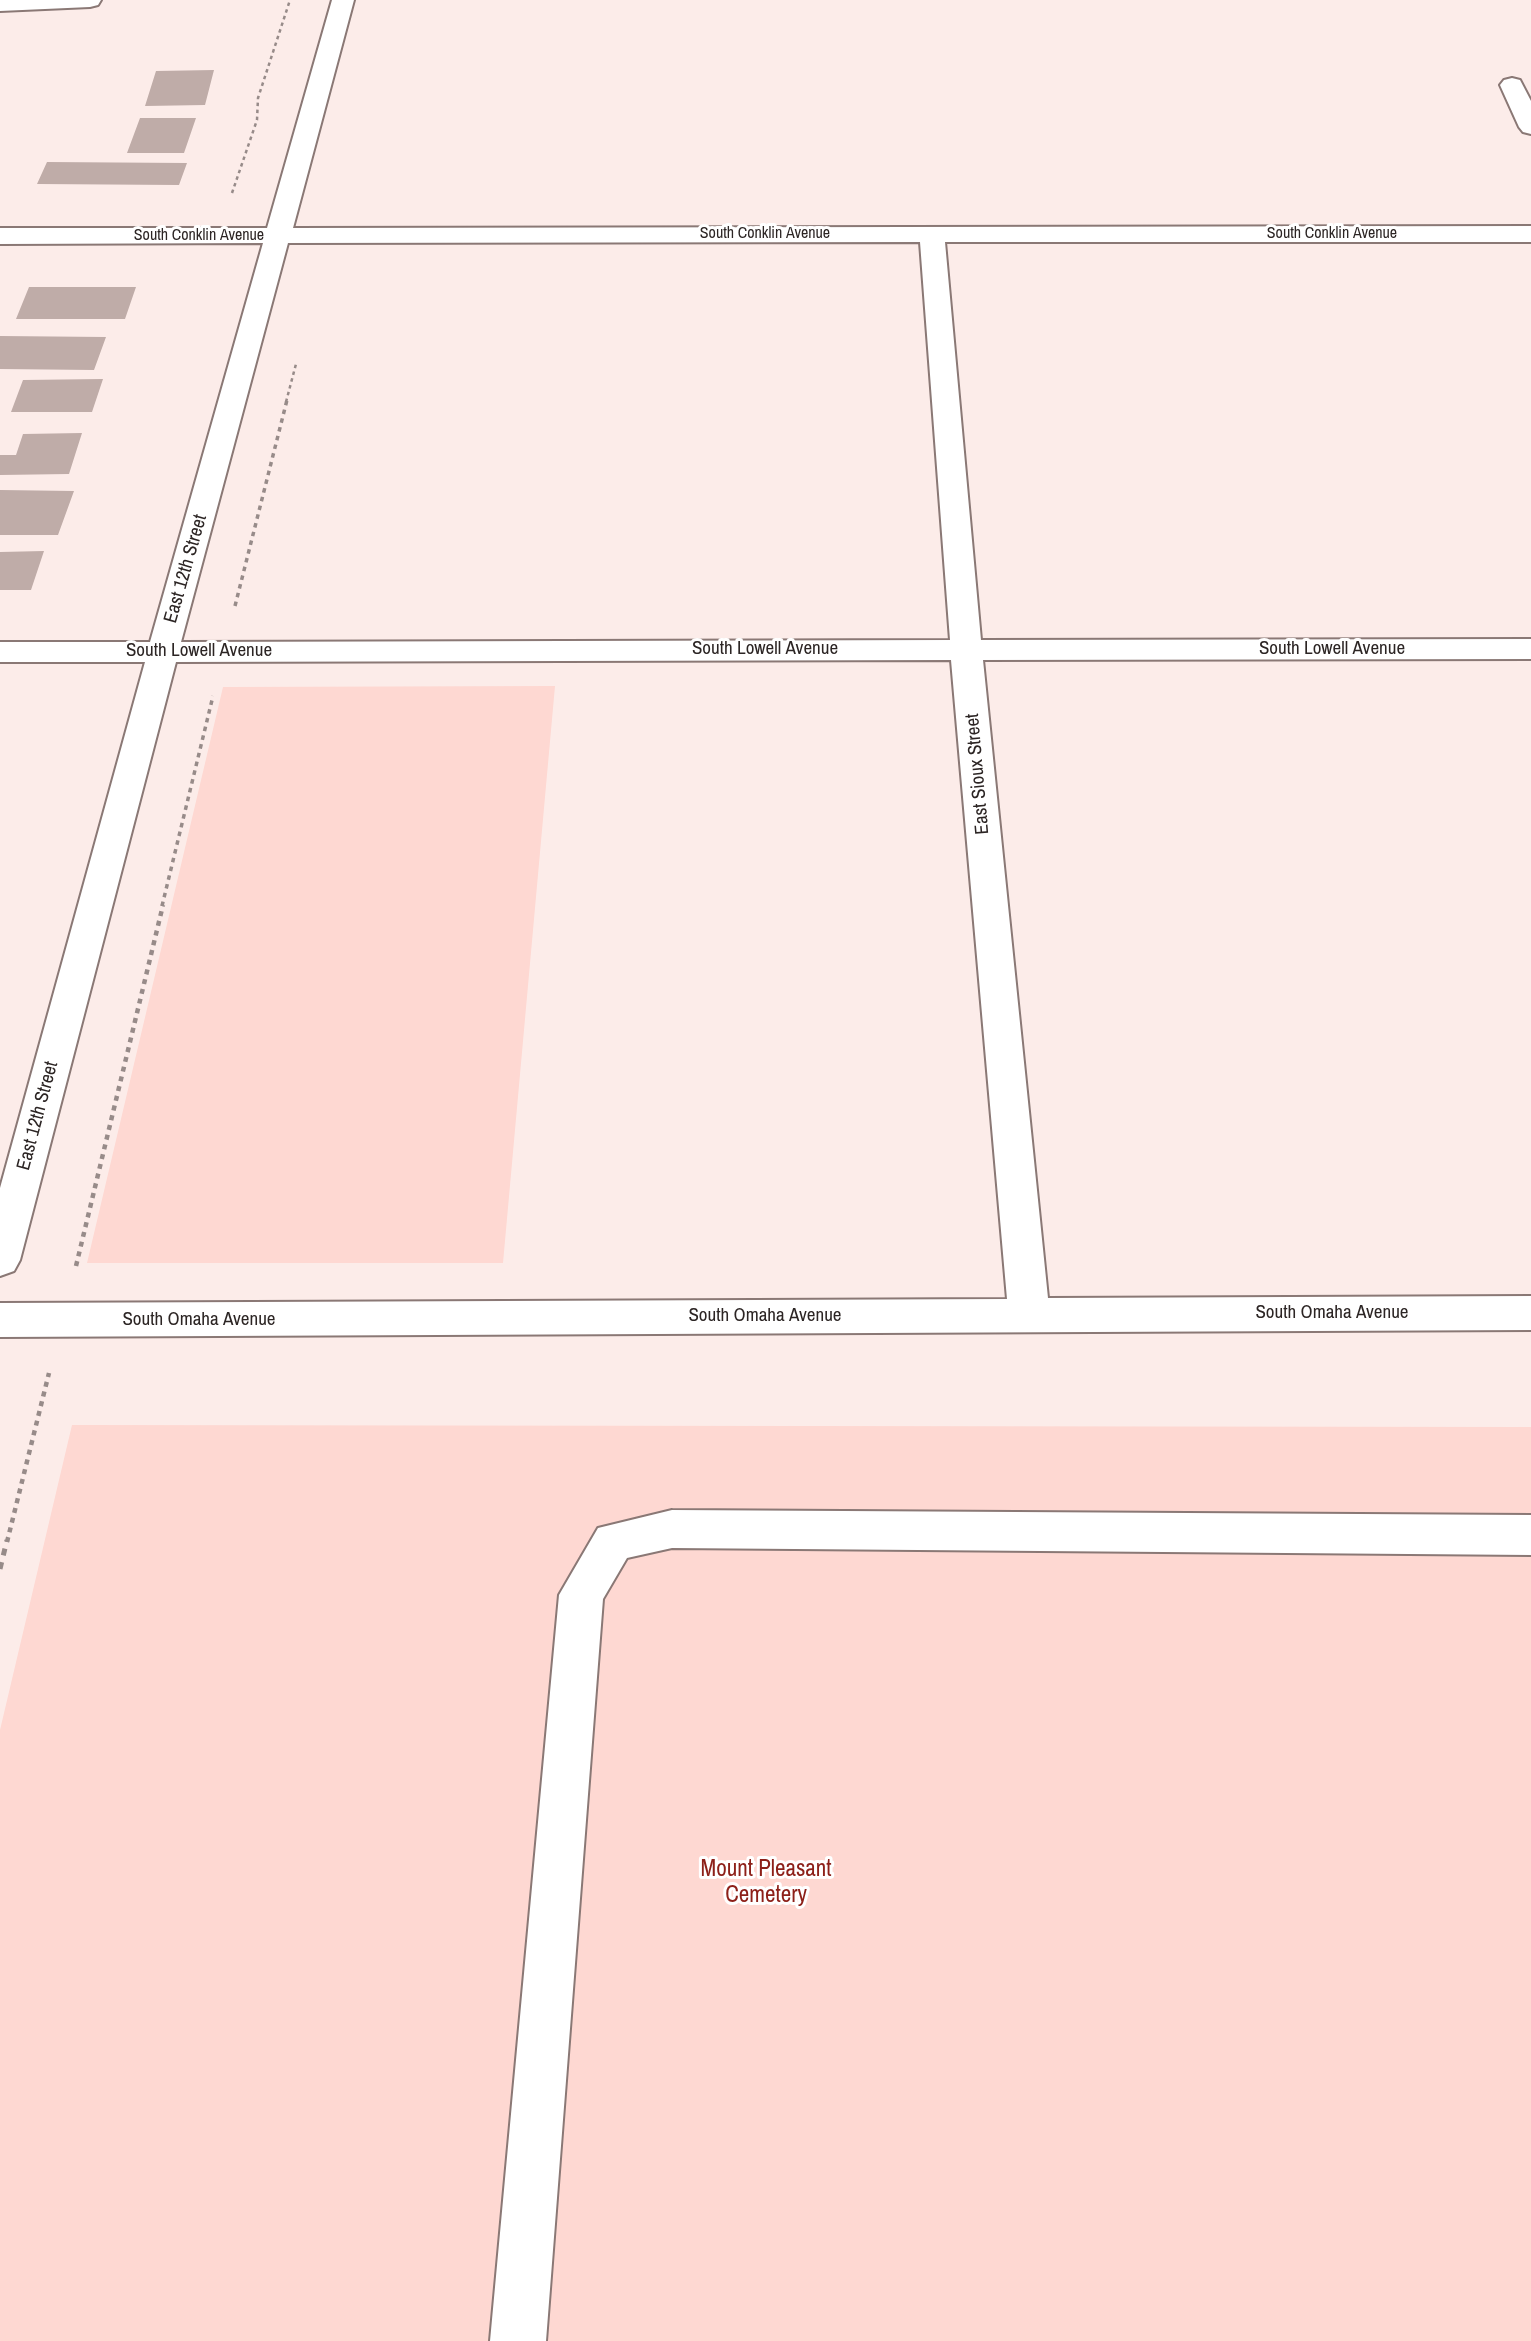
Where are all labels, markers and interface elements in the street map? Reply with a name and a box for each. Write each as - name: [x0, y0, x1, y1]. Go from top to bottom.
- street label: South Conklin Avenue: [700, 224, 830, 244]
- street label: South Conklin Avenue: [1267, 224, 1397, 244]
- street label: South Conklin Avenue: [134, 226, 264, 246]
- street label: East 12th Street: [160, 512, 212, 626]
- street label: South Lowell Avenue: [692, 638, 838, 660]
- street label: South Lowell Avenue: [1259, 638, 1405, 660]
- street label: South Lowell Avenue: [126, 640, 272, 662]
- street label: East Sioux Street: [961, 713, 995, 835]
- street label: East 12th Street: [13, 1059, 63, 1173]
- street label: South Omaha Avenue: [1255, 1302, 1409, 1324]
- street label: South Omaha Avenue: [688, 1305, 842, 1327]
- street label: South Omaha Avenue: [122, 1309, 276, 1331]
- park label: Mount Pleasant Cemetery: [700, 1856, 832, 1910]

